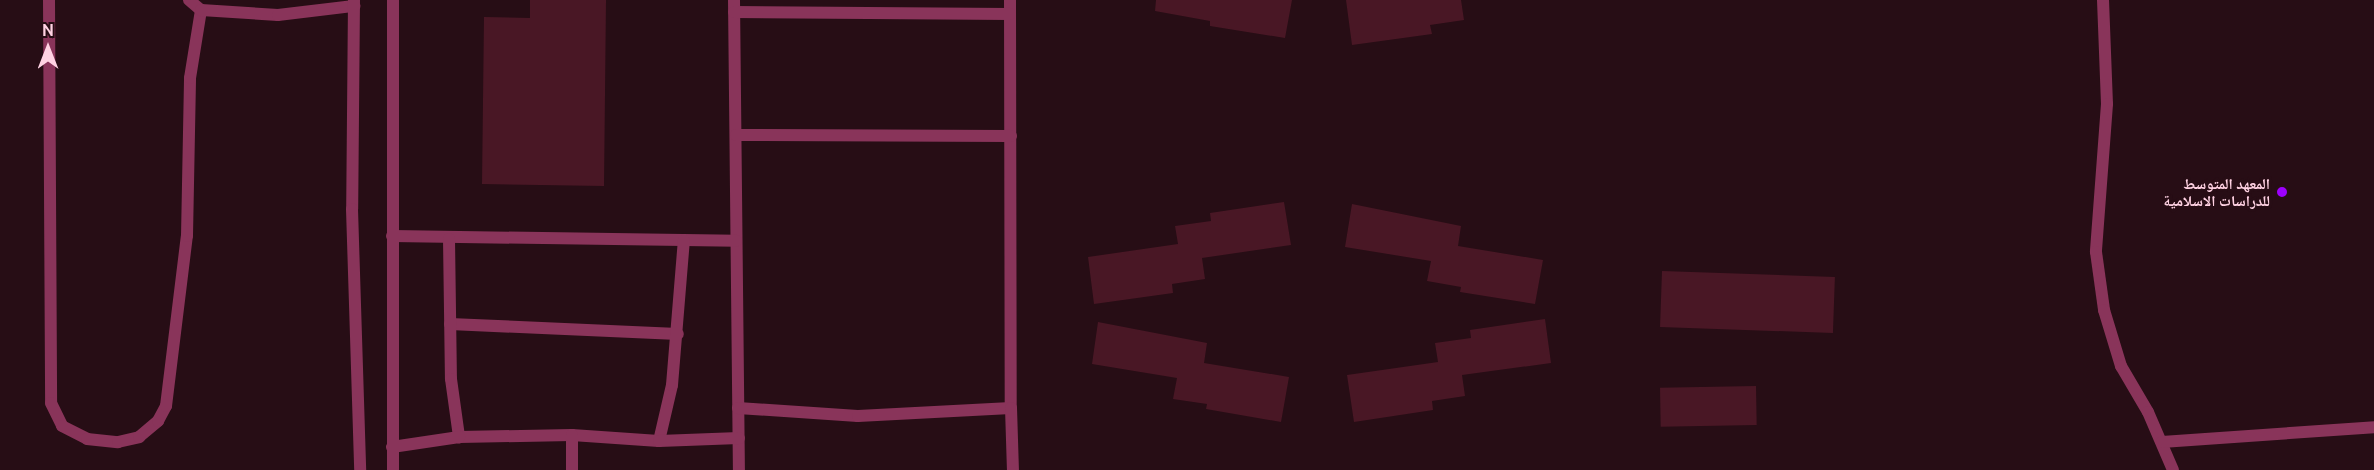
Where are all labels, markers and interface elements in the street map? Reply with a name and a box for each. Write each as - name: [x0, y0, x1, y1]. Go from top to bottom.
- north arrow: [18, 18, 78, 78]
- text: N: [42, 21, 54, 39]
- place label: المعهد المتوسط للدراسات الاسلامية: [2164, 174, 2270, 209]
- marker: المعهد المتوسط للدراسات الاسلامية: [2275, 185, 2289, 199]

